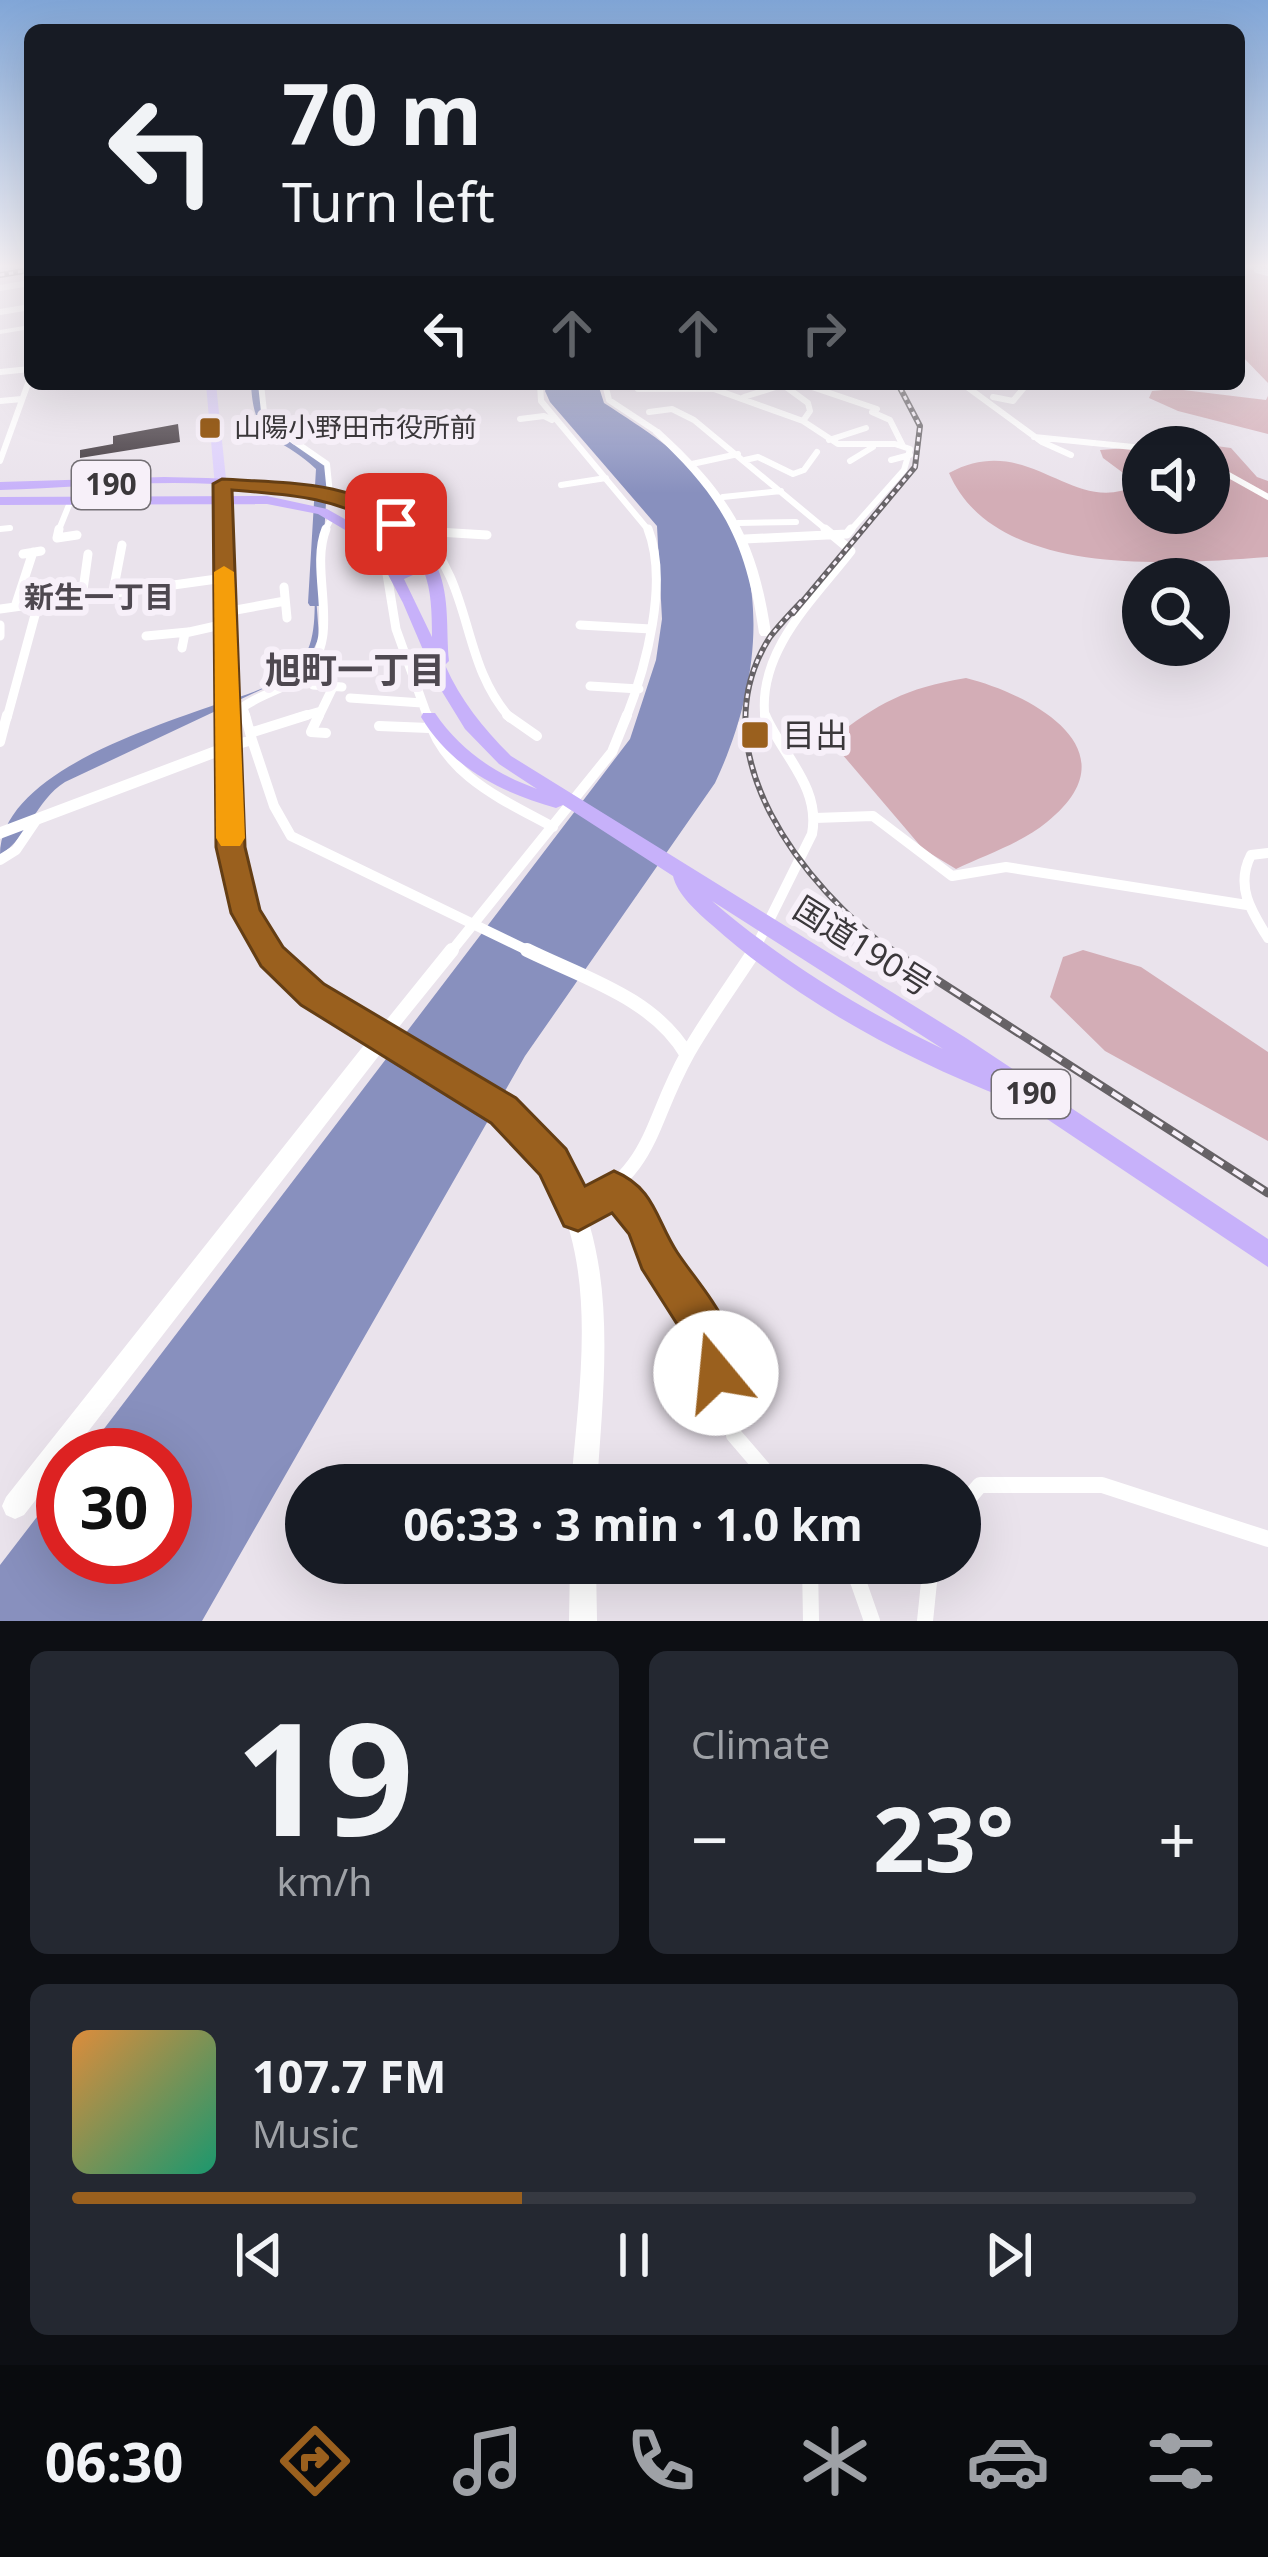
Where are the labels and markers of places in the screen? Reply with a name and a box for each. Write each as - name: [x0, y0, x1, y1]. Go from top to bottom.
- place label: 山陽小野田市役所前: [234, 408, 477, 445]
- marker: 山陽小野田市役所前: [197, 415, 223, 441]
- pin: [345, 473, 447, 575]
- place label: 目出: [782, 712, 848, 757]
- marker: 目出: [739, 719, 771, 751]

